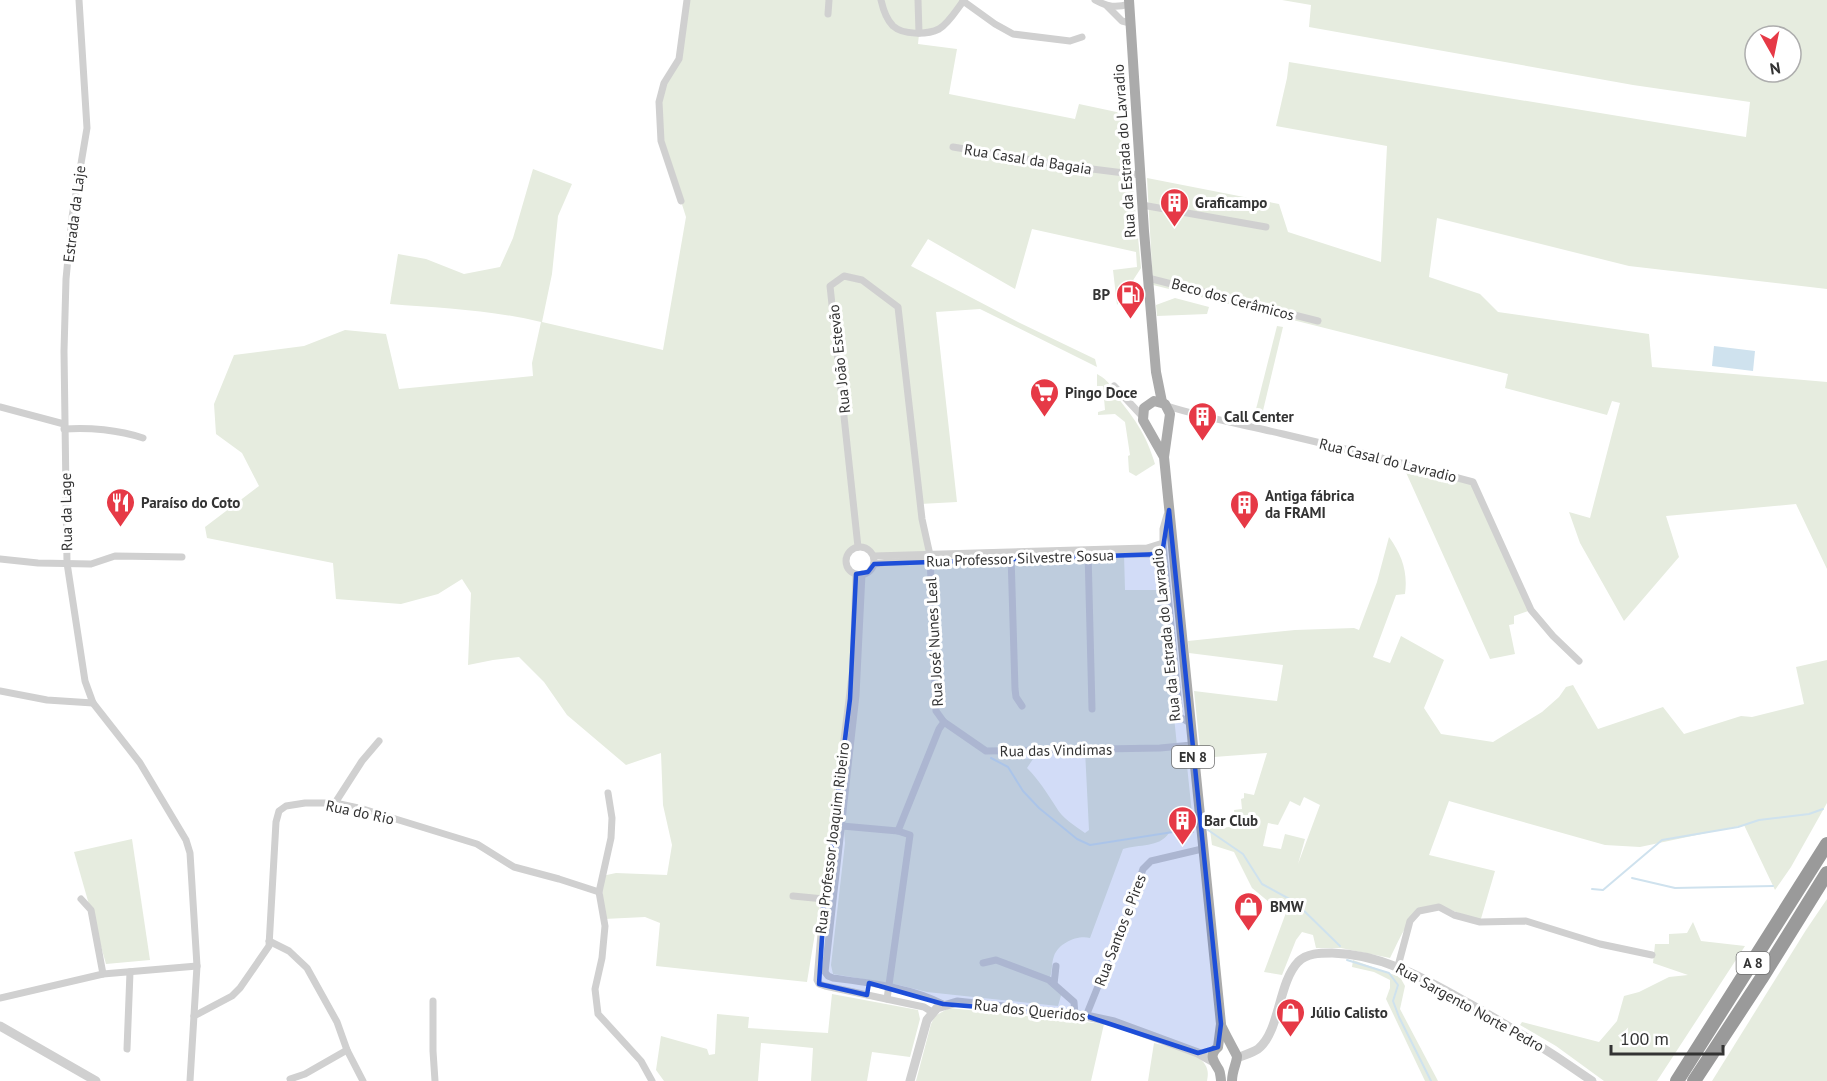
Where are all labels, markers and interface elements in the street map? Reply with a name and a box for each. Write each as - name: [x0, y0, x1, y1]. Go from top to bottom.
- north arrow: [1743, 24, 1803, 84]
- text: N: [1769, 58, 1782, 80]
- street label: Rua da Estrada do Lavradio: [1108, 63, 1140, 239]
- street label: Rua Casal da Bagaia: [963, 140, 1093, 178]
- street label: Estrada da Laje: [59, 164, 89, 264]
- building icon: Graficampo: [1158, 186, 1190, 228]
- place label: Graficampo: [1195, 193, 1267, 212]
- street label: Beco dos Cerâmicos: [1170, 273, 1296, 325]
- fuel station icon: BP: [1115, 278, 1147, 320]
- place label: BP: [1093, 285, 1110, 304]
- street label: Rua João Estevão: [824, 304, 854, 414]
- supermarket icon: Pingo Doce: [1028, 376, 1060, 418]
- place label: Pingo Doce: [1065, 383, 1138, 402]
- building icon: Call Center: [1187, 400, 1219, 442]
- place label: Call Center: [1224, 407, 1295, 426]
- street label: Rua Casal do Lavradio: [1317, 434, 1459, 486]
- street label: Rua da Lage: [56, 473, 76, 551]
- restaurant icon: Paraíso do Coto: [104, 486, 136, 528]
- place label: Antiga fábrica da FRAMI: [1265, 486, 1354, 522]
- building icon: Antiga fábrica da FRAMI: [1228, 488, 1260, 530]
- place label: Paraíso do Coto: [141, 493, 240, 512]
- street label: Rua Professor Silvestre Sosua: [926, 545, 1114, 571]
- street label: Rua da Estrada do Lavradio: [1147, 547, 1185, 723]
- street label: Rua José Nunes Leal: [921, 576, 947, 707]
- street label: Rua das Vindimas: [1000, 740, 1112, 760]
- street label: Rua Professor Joaquim Ribeiro: [811, 741, 853, 935]
- road number: EN 8: [1172, 746, 1214, 768]
- street label: Rua do Rio: [324, 795, 396, 829]
- building icon: Bar Club: [1167, 804, 1199, 846]
- place label: Bar Club: [1204, 811, 1258, 830]
- street label: Rua Santos e Pires: [1090, 871, 1150, 989]
- shop icon: BMW: [1233, 890, 1265, 932]
- place label: BMW: [1270, 897, 1304, 916]
- road number: A 8: [1736, 952, 1770, 974]
- street label: Rua Sargento Norte Pedro: [1393, 958, 1547, 1056]
- street label: Rua dos Queridos: [973, 995, 1087, 1025]
- shop icon: Júlio Calisto: [1274, 996, 1306, 1038]
- place label: Júlio Calisto: [1310, 1003, 1388, 1022]
- scale bar: [1611, 1018, 1724, 1056]
- text: 100 m: [1620, 1027, 1669, 1050]

